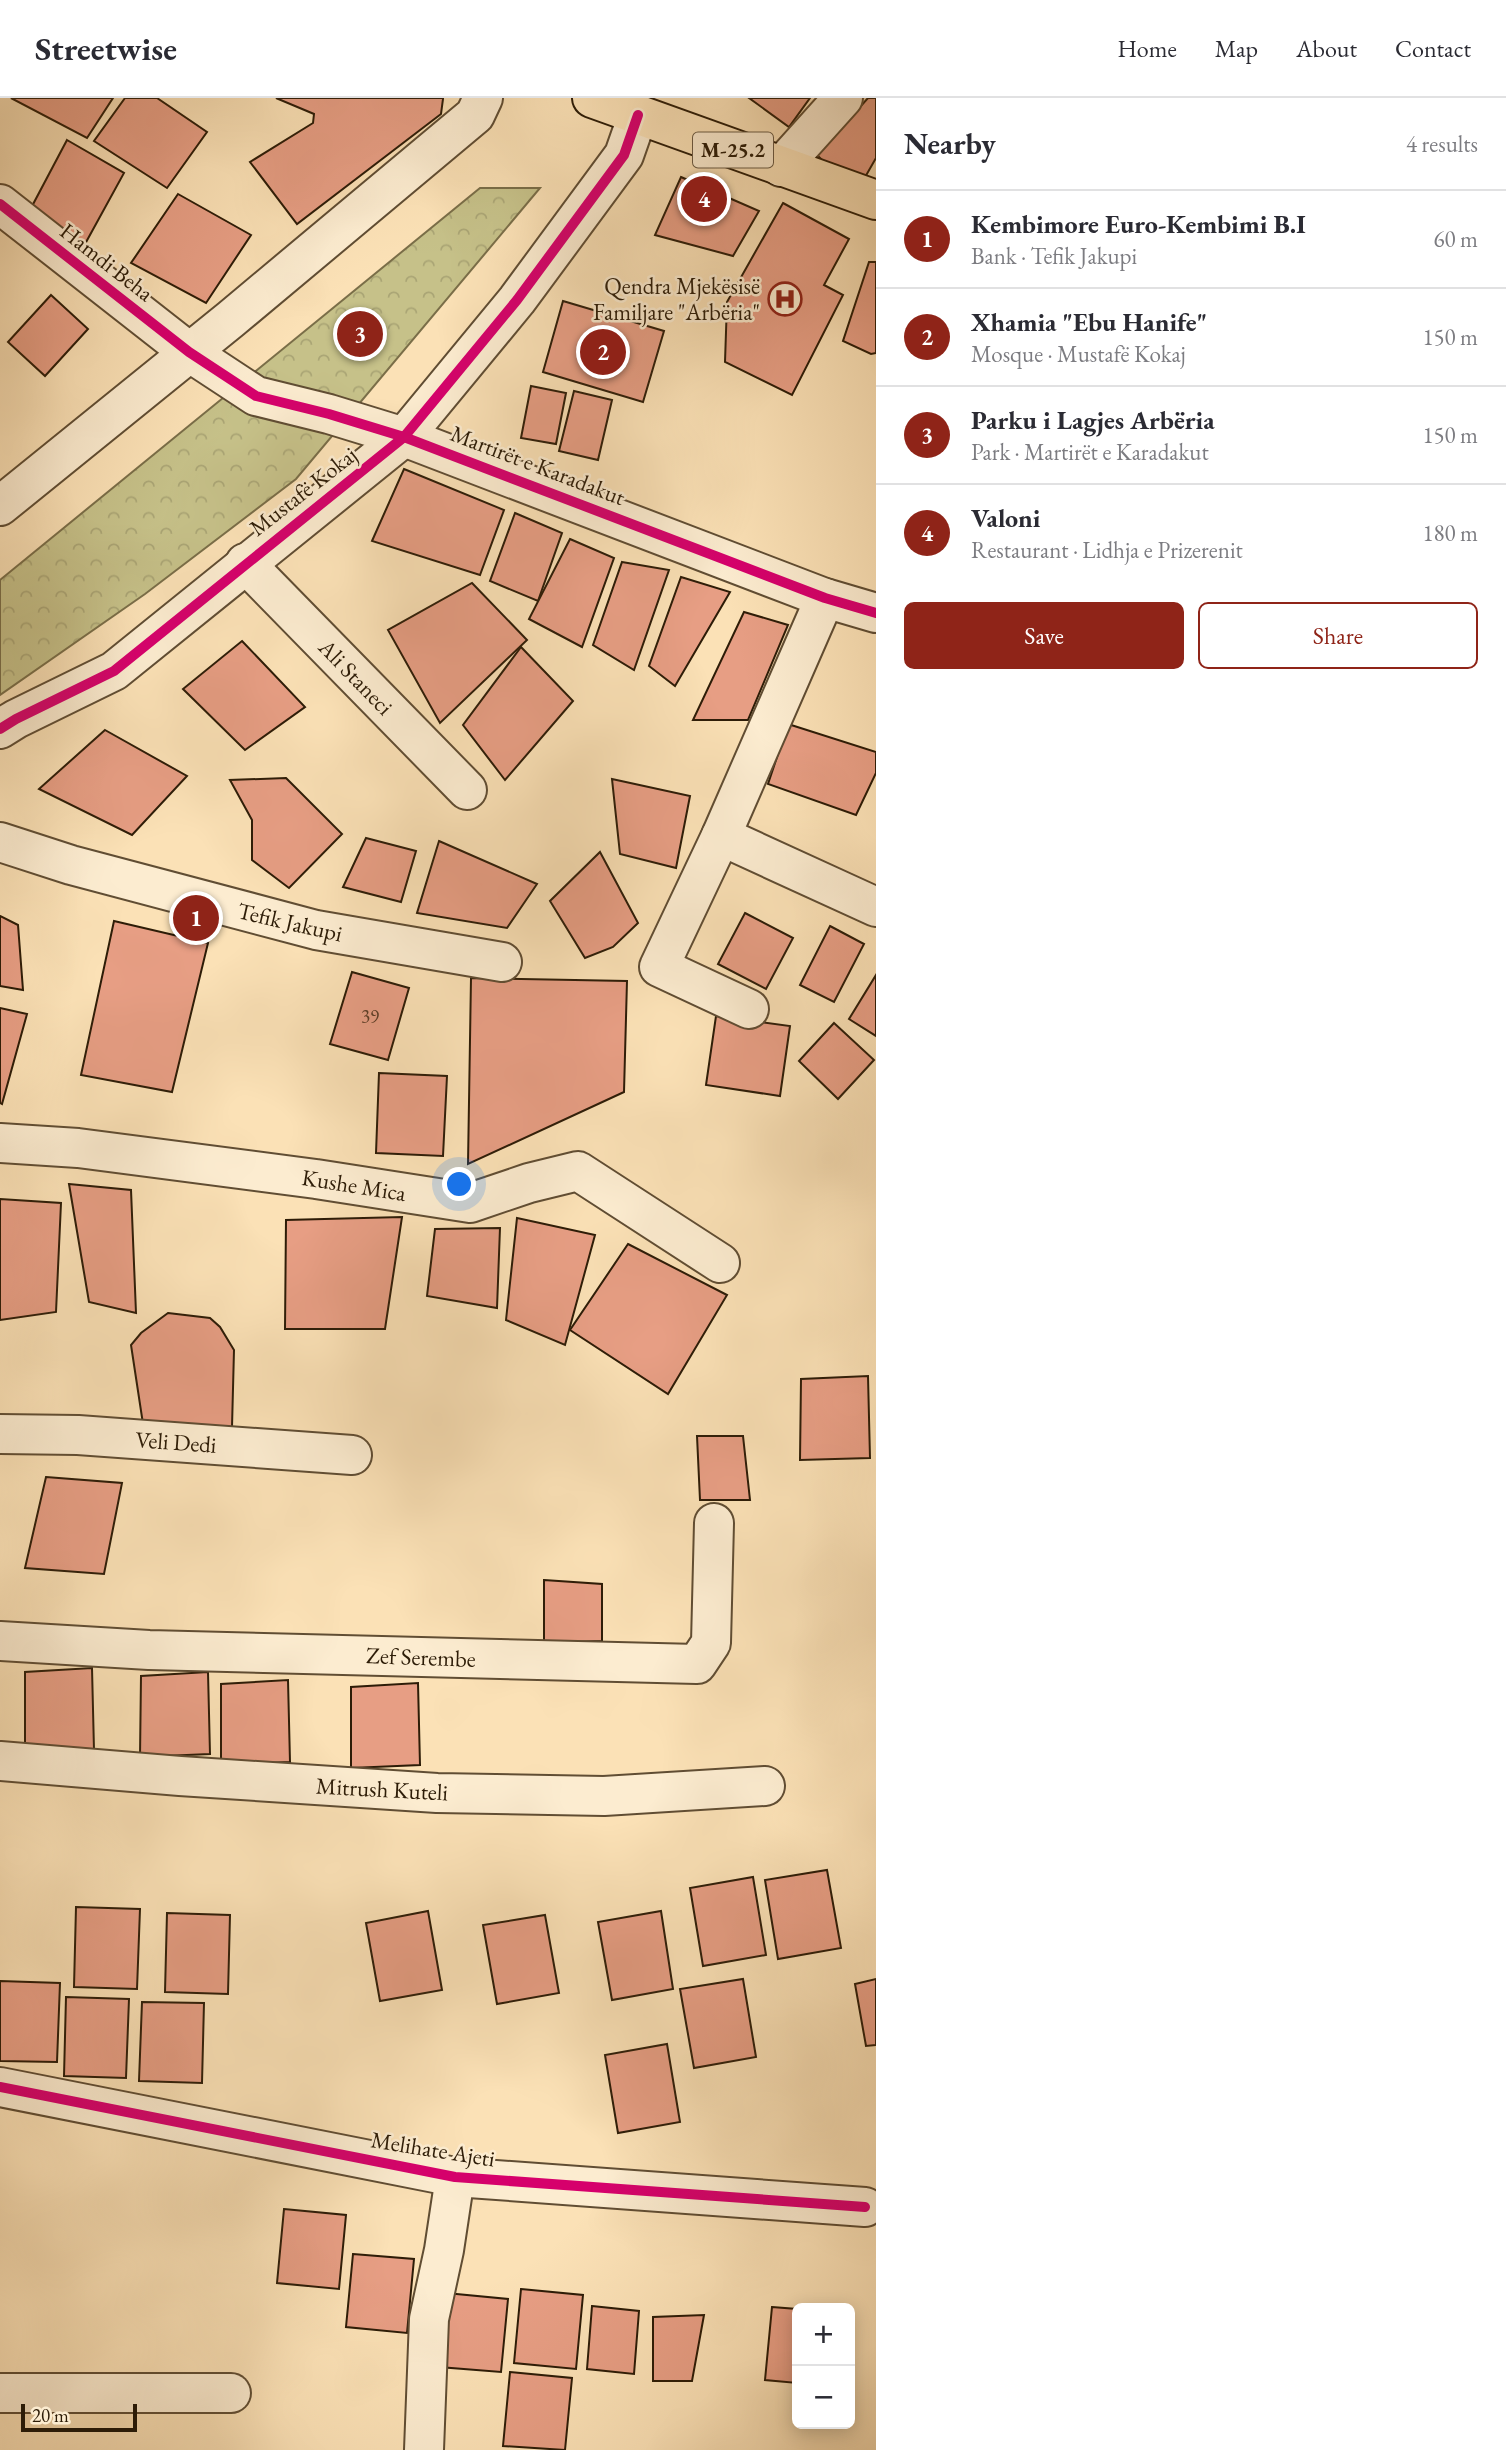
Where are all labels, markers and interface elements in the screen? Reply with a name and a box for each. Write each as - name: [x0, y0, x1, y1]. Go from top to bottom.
- text: Streetwise: [35, 27, 177, 70]
- text: Home: [1117, 33, 1177, 64]
- text: Map: [1215, 33, 1258, 64]
- text: About: [1296, 33, 1357, 64]
- text: Contact: [1395, 33, 1471, 64]
- text: Nearby: [904, 124, 996, 163]
- text: 4 results: [1406, 129, 1478, 159]
- road number: M-25.2: [693, 132, 773, 168]
- pin: 4: [681, 173, 727, 225]
- text: Kembimore Euro-Kembimi B.I: [971, 207, 1306, 241]
- street label: Hamdi Beha: [54, 216, 161, 309]
- text: 1: [921, 224, 933, 254]
- text: 60 m: [1433, 224, 1478, 254]
- text: Bank · Tefik Jakupi: [971, 241, 1137, 271]
- place label: Qendra Mjekësisë Familjare "Arbëria": [593, 271, 760, 327]
- hospital icon: Qendra Mjekësisë Familjare "Arbëria": [766, 280, 804, 318]
- text: Xhamia "Ebu Hanife": [971, 305, 1207, 339]
- pin: 3: [337, 308, 383, 360]
- text: 2: [921, 322, 933, 352]
- text: 150 m: [1422, 322, 1478, 352]
- pin: 2: [580, 326, 626, 378]
- text: Mosque · Mustafë Kokaj: [971, 339, 1186, 369]
- text: Parku i Lagjes Arbëria: [971, 403, 1215, 437]
- street label: Martirët e Karadakut: [446, 418, 630, 512]
- text: 3: [921, 420, 933, 450]
- text: 150 m: [1422, 420, 1478, 450]
- text: Park · Martirët e Karadakut: [971, 437, 1209, 467]
- street label: Mustafë Kokaj: [243, 440, 363, 542]
- text: Valoni: [971, 501, 1040, 535]
- text: 4: [921, 518, 933, 548]
- text: 180 m: [1422, 518, 1478, 548]
- text: Restaurant · Lidhja e Prizerenit: [971, 535, 1243, 565]
- button: Save: [904, 602, 1184, 669]
- button: Share: [1198, 602, 1478, 669]
- street label: Ali Staneci: [312, 632, 400, 722]
- pin: 1: [173, 892, 219, 944]
- street label: Tefik Jakupi: [235, 895, 346, 949]
- house number: 39: [361, 1004, 379, 1029]
- street label: Kushe Mica: [300, 1162, 409, 1208]
- your location: [442, 1167, 476, 1201]
- street label: Veli Dedi: [134, 1424, 218, 1460]
- street label: Zef Serembe: [366, 1640, 476, 1674]
- street label: Mitrush Kuteli: [315, 1771, 449, 1807]
- street label: Melihate Ajeti: [369, 2124, 498, 2174]
- map controls: [792, 2303, 855, 2429]
- button: +: [792, 2303, 855, 2366]
- button: −: [792, 2366, 855, 2429]
- scale bar: [21, 2401, 136, 2433]
- text: 20 m: [32, 2403, 69, 2428]

